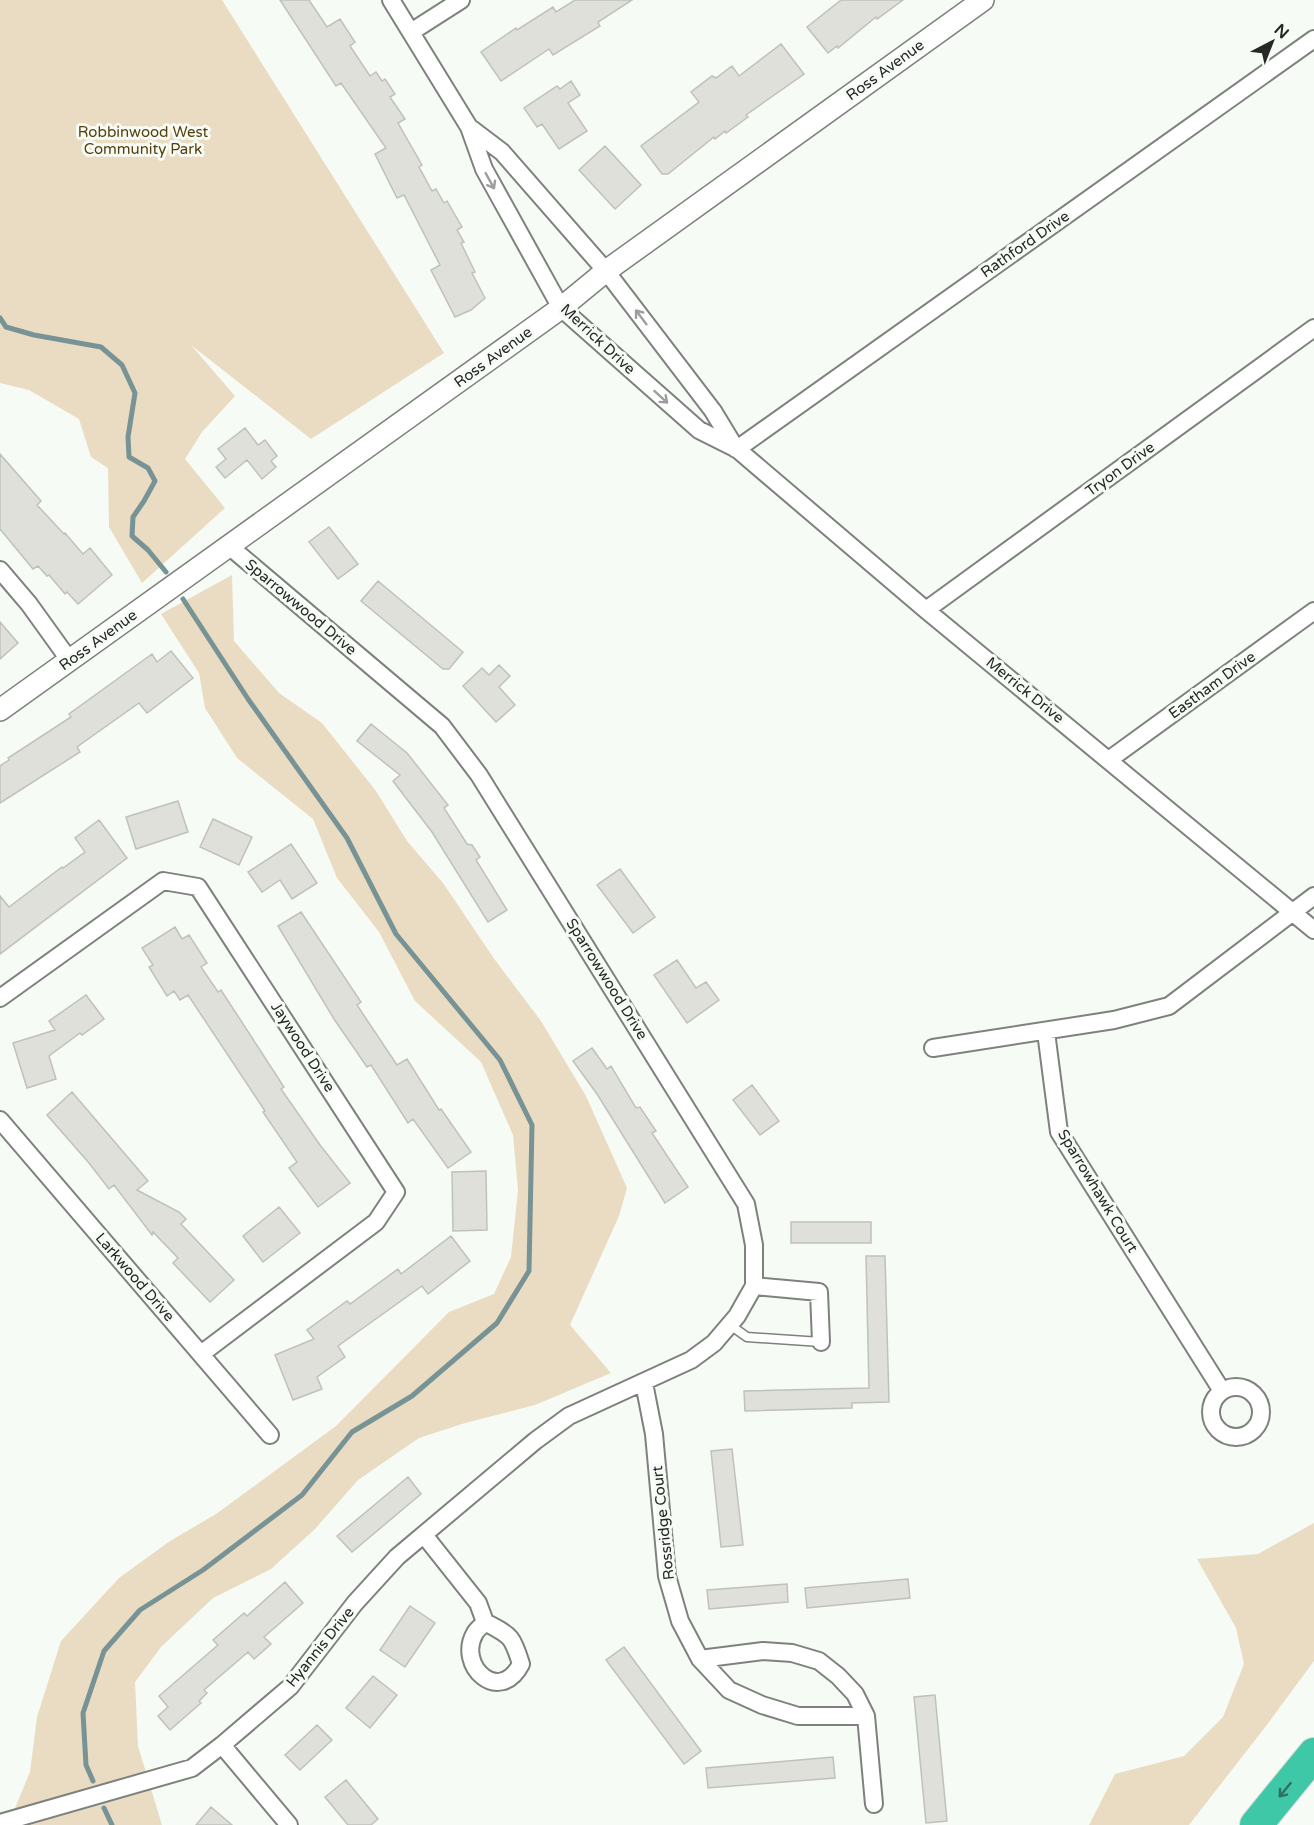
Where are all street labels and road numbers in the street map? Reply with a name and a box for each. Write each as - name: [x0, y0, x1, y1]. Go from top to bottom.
- street label: Ross Avenue: [843, 36, 927, 104]
- street label: Rathford Drive: [977, 207, 1073, 281]
- street label: Merrick Drive: [557, 300, 639, 378]
- street label: Ross Avenue: [451, 323, 535, 391]
- street label: Tryon Drive: [1082, 438, 1158, 500]
- street label: Sparrowwood Drive: [242, 555, 360, 659]
- street label: Ross Avenue: [56, 606, 140, 674]
- street label: Eastham Drive: [1165, 647, 1259, 723]
- street label: Merrick Drive: [982, 653, 1068, 727]
- street label: Sparrowwood Drive: [562, 915, 652, 1043]
- street label: Jaywood Drive: [267, 999, 339, 1095]
- street label: Sparrowhawk Court: [1054, 1126, 1142, 1256]
- street label: Larkwood Drive: [92, 1229, 178, 1325]
- street label: Rossridge Court: [648, 1465, 678, 1581]
- street label: Hyannis Drive: [282, 1603, 358, 1691]

